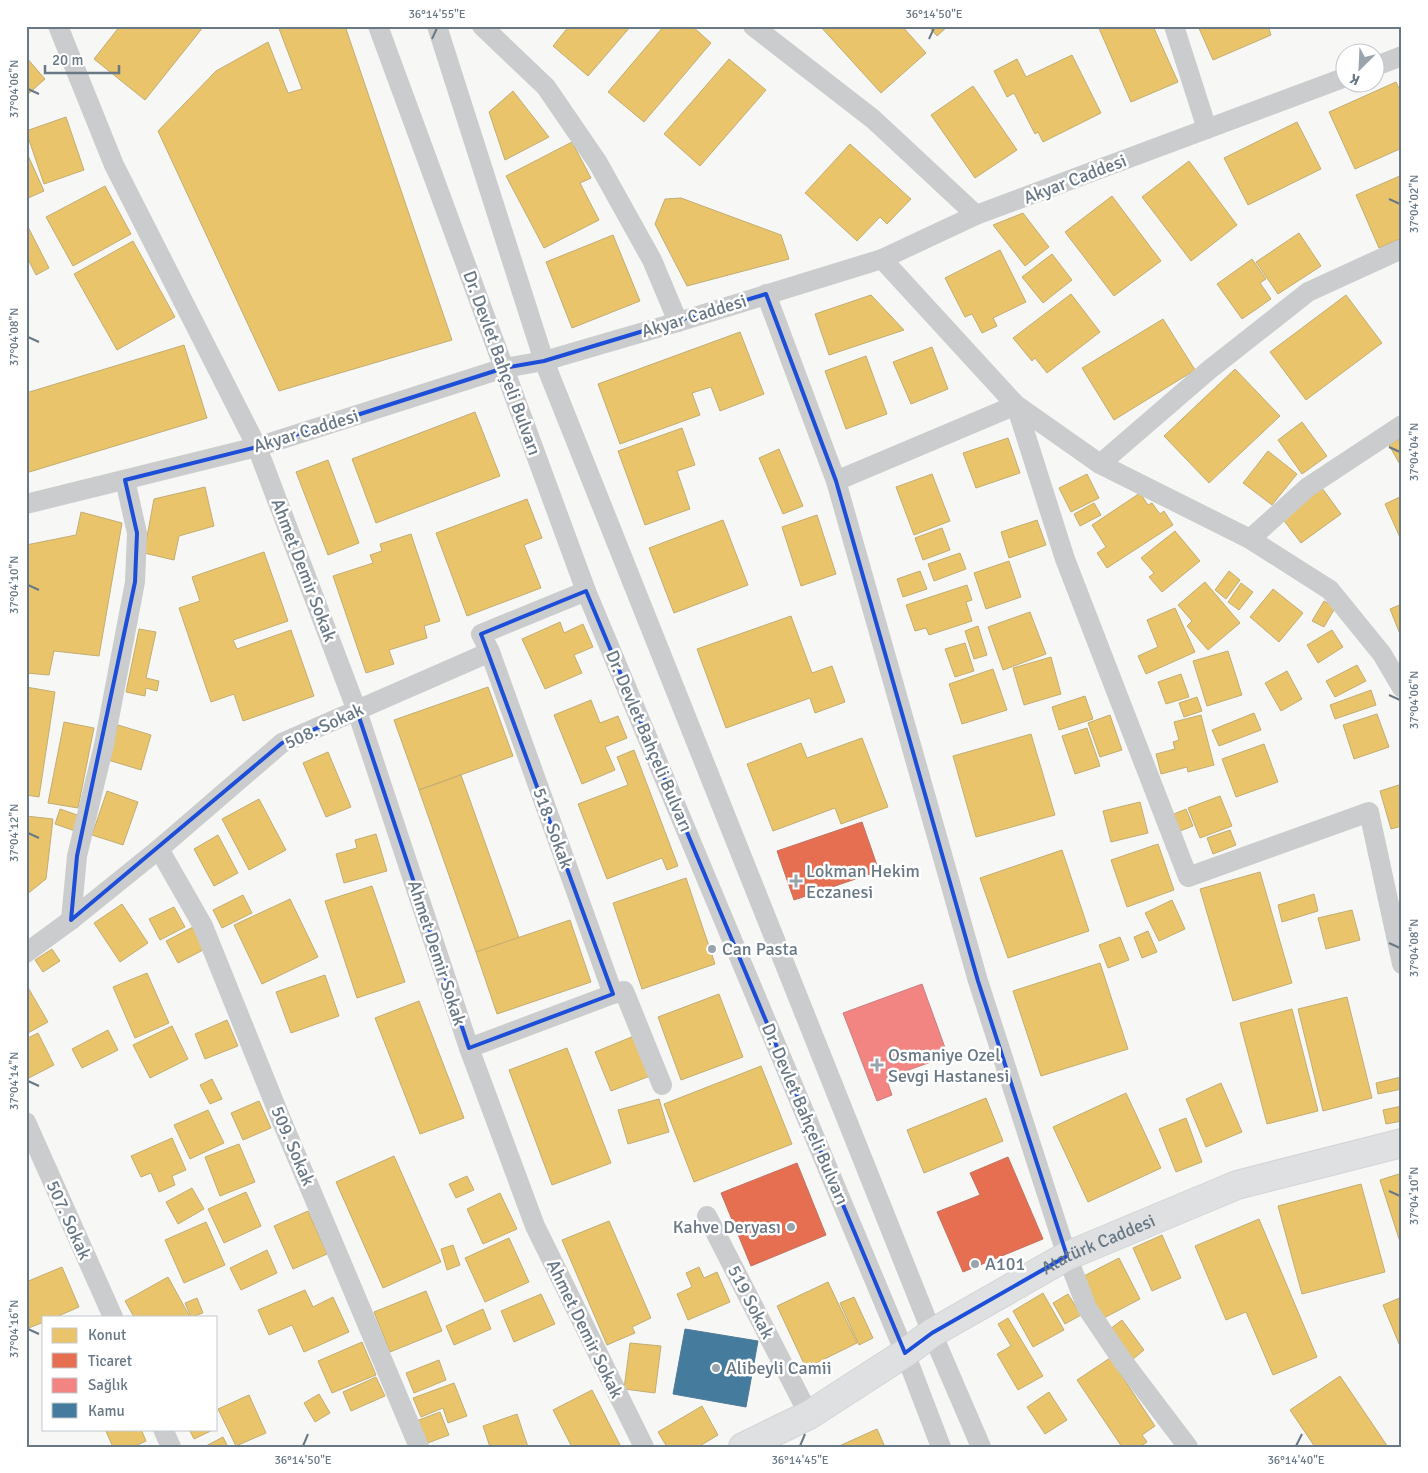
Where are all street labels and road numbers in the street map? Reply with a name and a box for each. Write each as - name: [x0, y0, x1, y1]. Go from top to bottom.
- street label: Akyar Caddesi: [1020, 149, 1130, 209]
- street label: Dr. Devlet Bahçeli Bulvarı: [458, 268, 546, 458]
- street label: Akyar Caddesi: [639, 290, 749, 342]
- street label: Akyar Caddesi: [251, 405, 361, 457]
- street label: Ahmet Demir Sokak: [267, 495, 341, 645]
- street label: Dr. Devlet Bahçeli Bulvarı: [601, 647, 697, 835]
- street label: 508. Sokak: [281, 698, 367, 754]
- street label: 518. Sokak: [528, 785, 578, 871]
- street label: Ahmet Demir Sokak: [403, 878, 471, 1028]
- street label: Dr. Devlet Bahçeli Bulvarı: [757, 1020, 853, 1208]
- street label: 509. Sokak: [266, 1103, 320, 1189]
- street label: 507. Sokak: [42, 1177, 96, 1263]
- street label: Atatürk Caddesi: [1037, 1209, 1159, 1279]
- street label: Ahmet Demir Sokak: [542, 1256, 628, 1402]
- street label: 519 Sokak: [723, 1262, 779, 1342]

